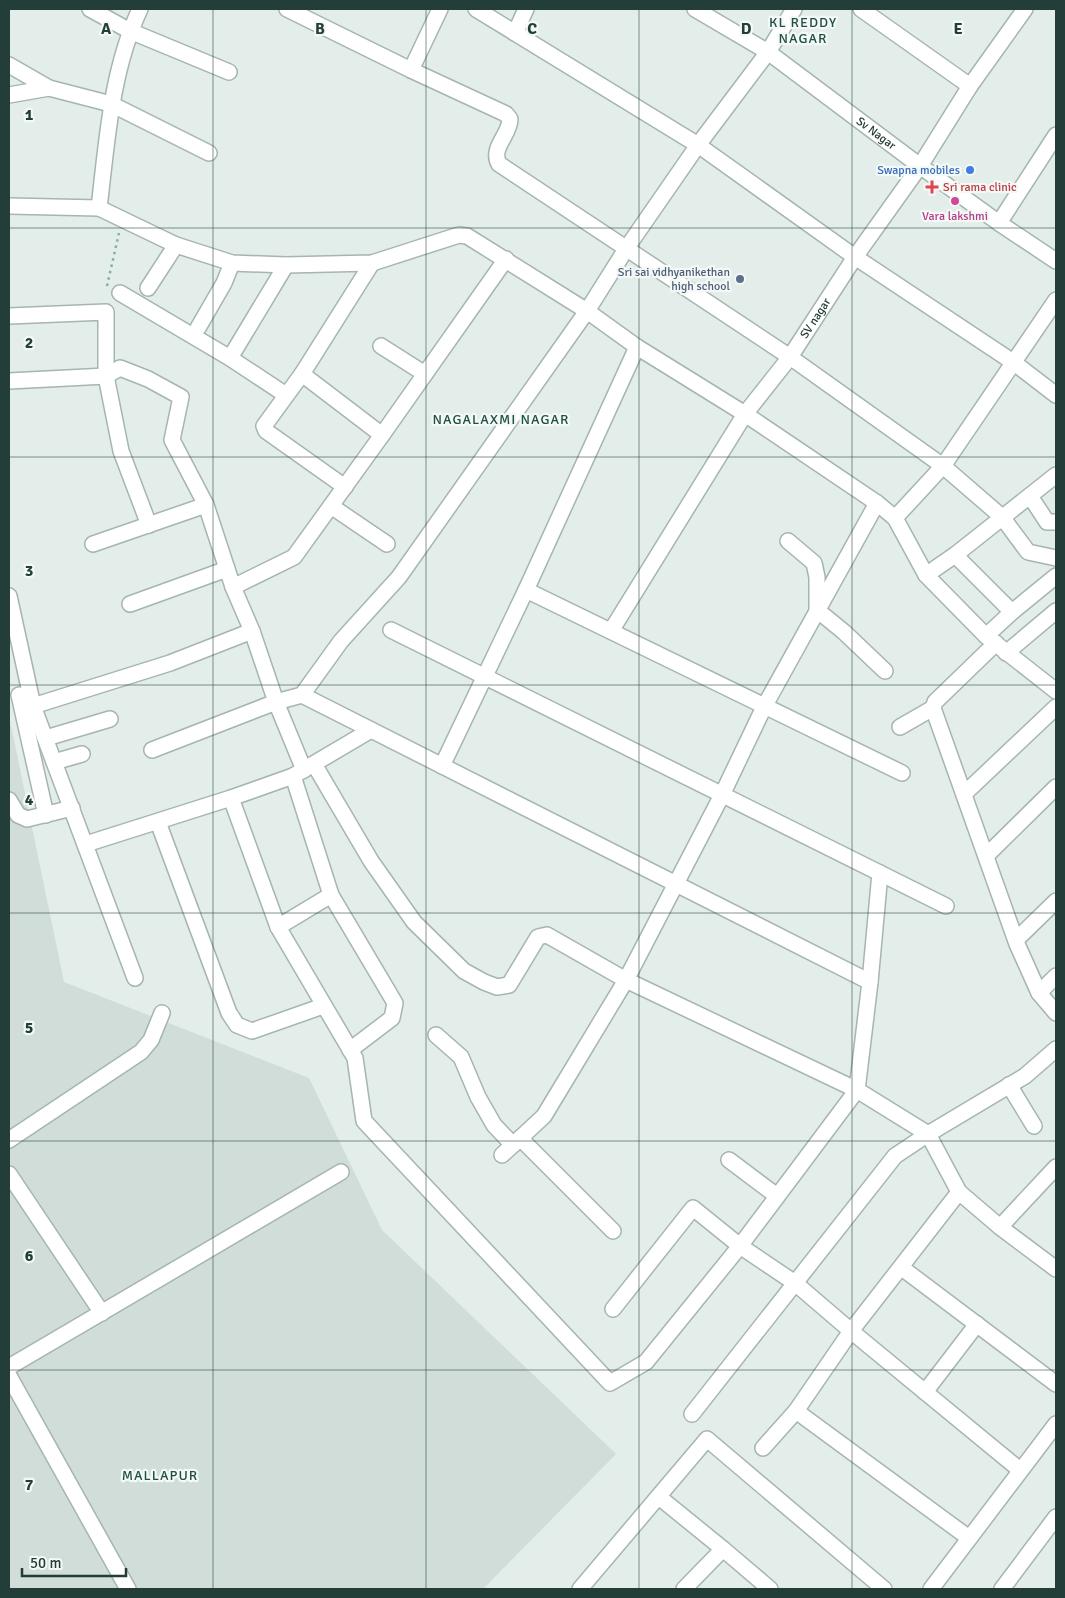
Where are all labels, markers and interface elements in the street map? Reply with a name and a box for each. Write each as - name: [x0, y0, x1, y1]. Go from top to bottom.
- district label: KL REDDY NAGAR: [769, 14, 837, 47]
- text: A: [101, 19, 112, 39]
- text: B: [315, 19, 325, 39]
- text: C: [527, 19, 537, 39]
- text: D: [741, 19, 752, 39]
- text: E: [953, 19, 963, 39]
- text: 1: [25, 105, 34, 125]
- street label: Sv Nagar: [853, 114, 899, 154]
- place label: Swapna mobiles: [877, 163, 960, 178]
- marker: Swapna mobiles: [964, 164, 976, 176]
- marker: Sri rama clinic: [925, 180, 939, 194]
- place label: Sri rama clinic: [943, 180, 1017, 195]
- marker: Vara lakshmi: [949, 195, 961, 207]
- place label: Vara lakshmi: [922, 209, 988, 224]
- place label: Sri sai vidhyanikethan high school: [618, 265, 730, 294]
- marker: Sri sai vidhyanikethan high school: [734, 273, 746, 285]
- street label: SV nagar: [797, 295, 835, 341]
- text: 2: [25, 333, 33, 353]
- district label: NAGALAXMI NAGAR: [433, 411, 569, 428]
- text: 3: [25, 561, 33, 581]
- text: 4: [25, 790, 34, 810]
- text: 5: [25, 1018, 33, 1038]
- text: 6: [25, 1246, 34, 1266]
- district label: MALLAPUR: [122, 1467, 198, 1484]
- text: 7: [25, 1475, 34, 1495]
- scale bar: [22, 1546, 126, 1578]
- text: 50 m: [30, 1554, 61, 1572]

